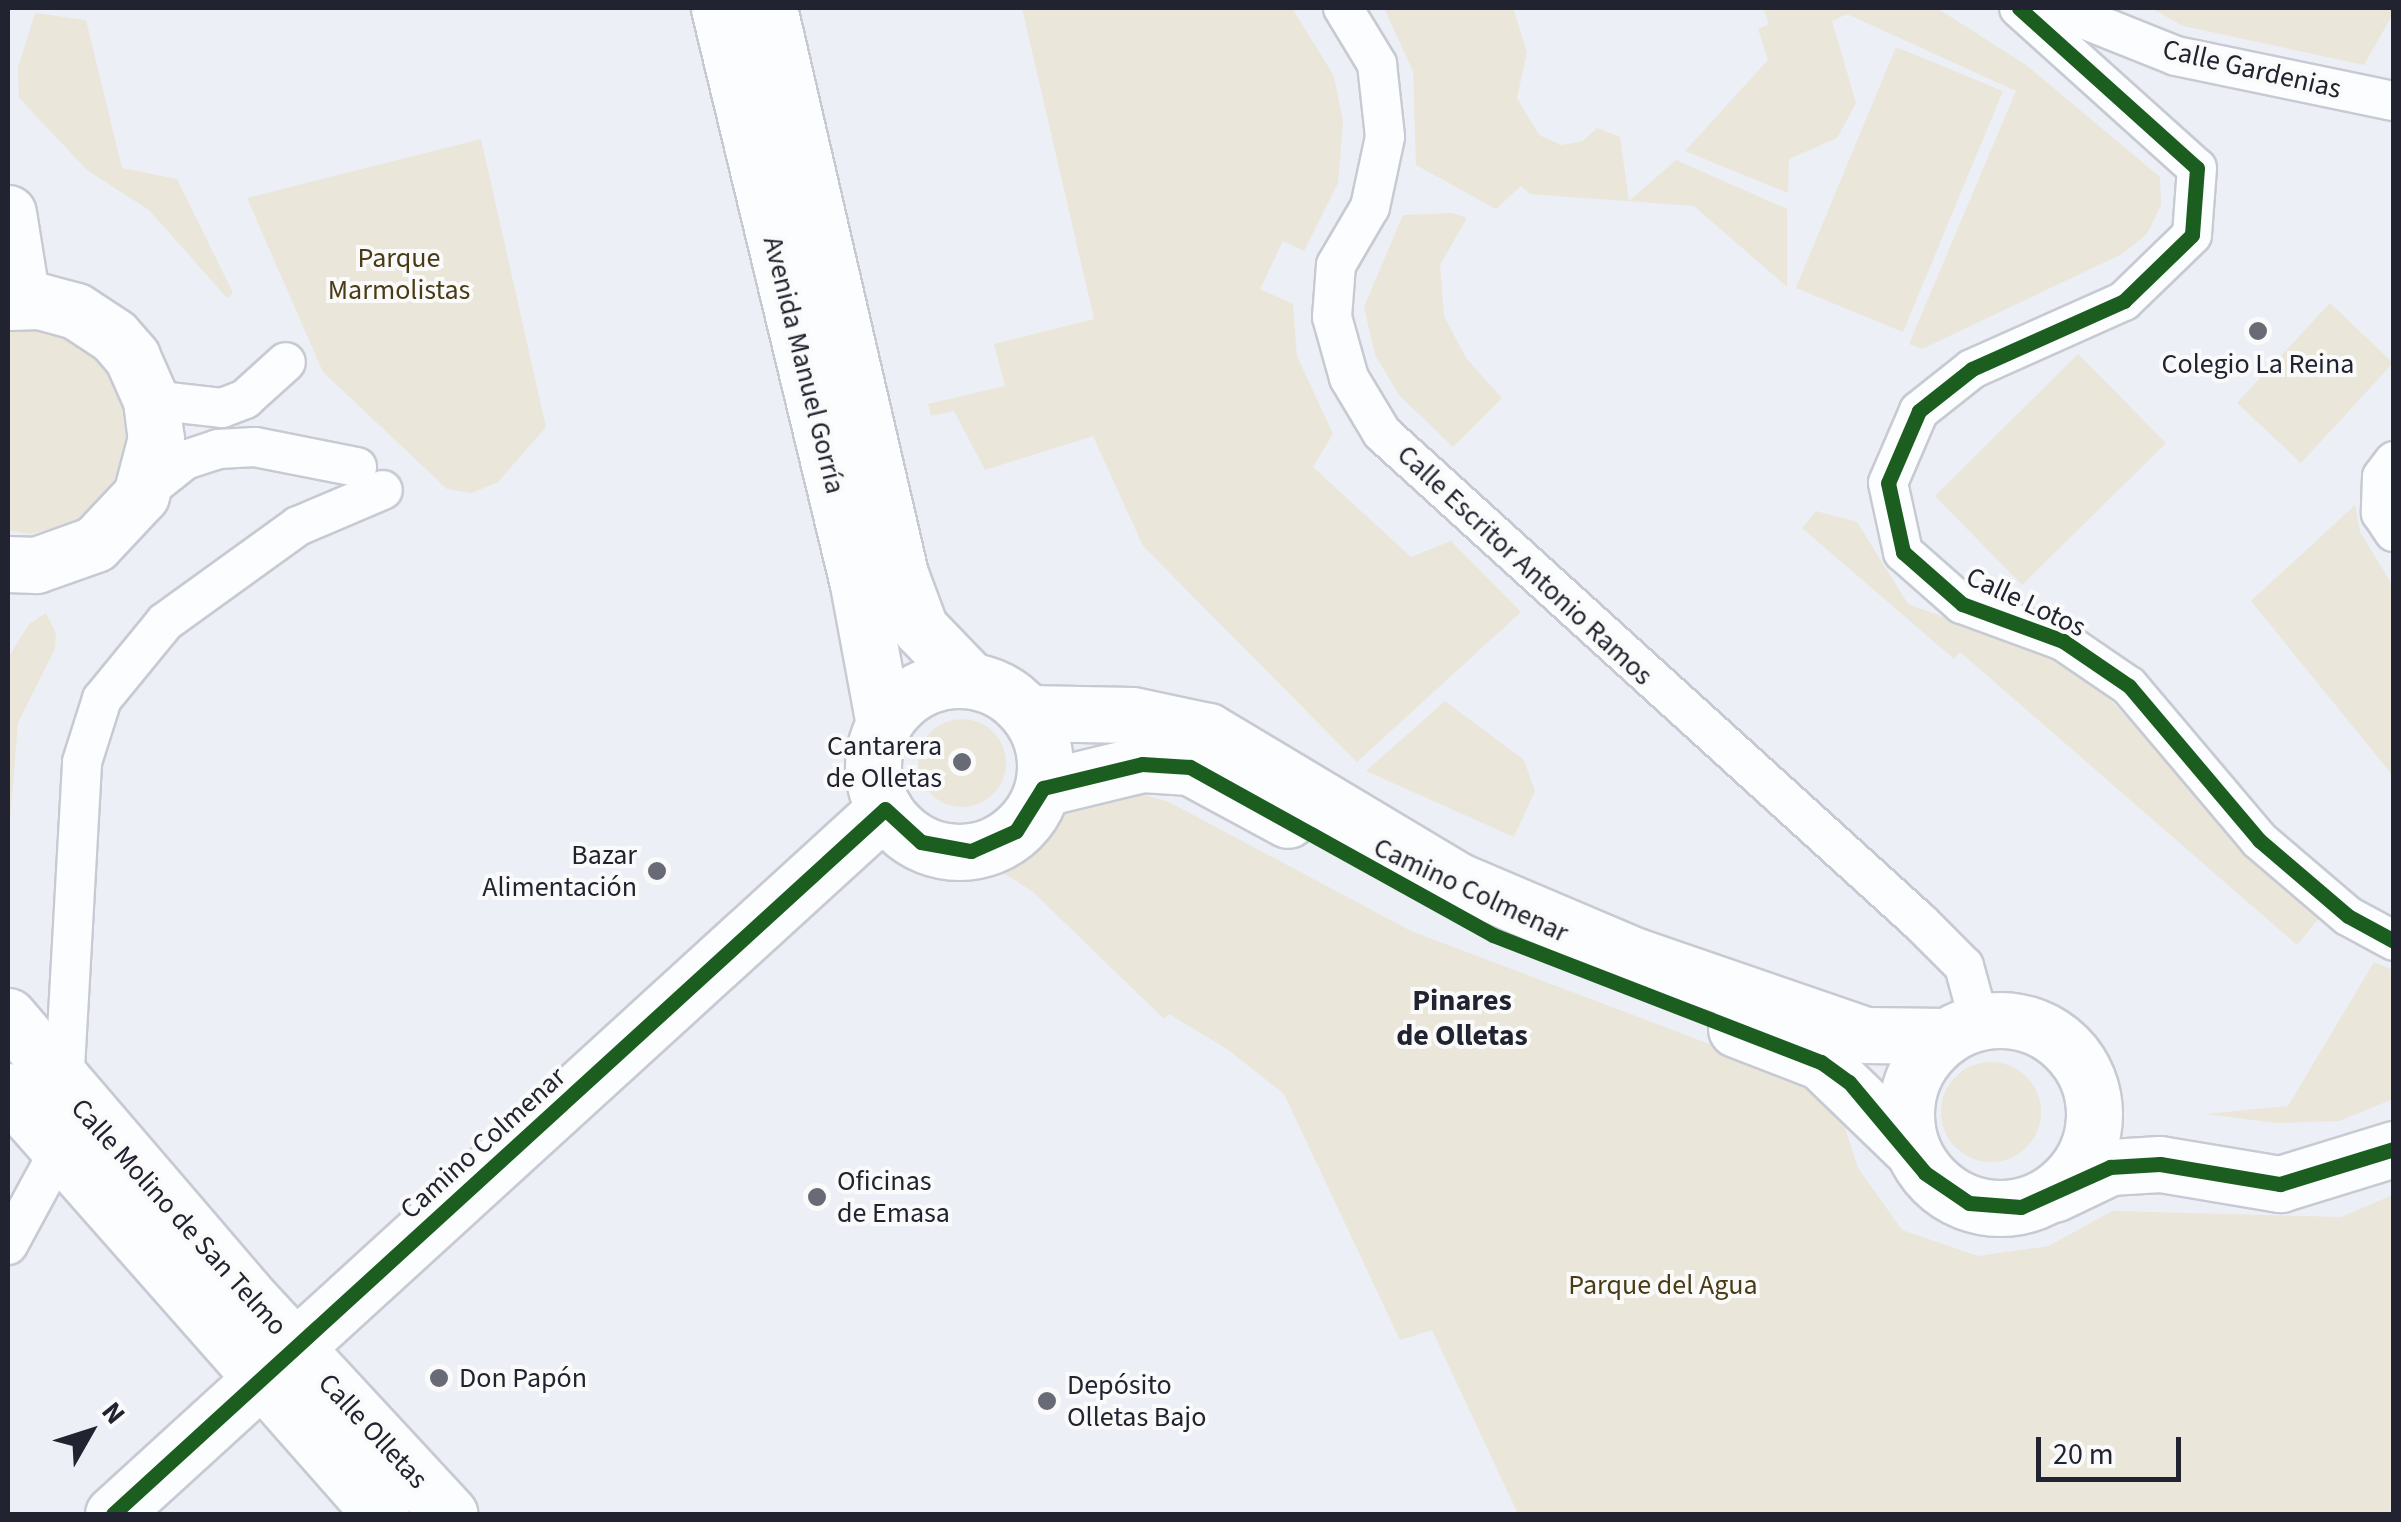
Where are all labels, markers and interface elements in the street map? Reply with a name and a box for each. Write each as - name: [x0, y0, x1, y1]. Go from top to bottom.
- street label: Calle Gardenias: [2159, 32, 2345, 106]
- street label: Avenida Manuel Gorría: [756, 233, 852, 497]
- park label: Parque Marmolistas: [328, 241, 470, 307]
- marker: Colegio La Reina: [2247, 320, 2269, 342]
- place label: Colegio La Reina: [2162, 347, 2354, 381]
- street label: Calle Escritor Antonio Ramos: [1390, 438, 1660, 692]
- street label: Calle Lotos: [1961, 560, 2091, 644]
- place label: Cantarera de Olletas: [826, 729, 942, 795]
- marker: Cantarera de Olletas: [951, 751, 973, 773]
- street label: Camino Colmenar: [1368, 830, 1574, 950]
- place label: Bazar Alimentación: [482, 838, 637, 904]
- marker: Bazar Alimentación: [646, 860, 668, 882]
- district label: Pinares de Olletas: [1396, 983, 1528, 1054]
- street label: Camino Colmenar: [393, 1060, 573, 1226]
- street label: Calle Molino de San Telmo: [64, 1092, 294, 1342]
- place label: Oficinas de Emasa: [837, 1164, 950, 1230]
- marker: Oficinas de Emasa: [806, 1186, 828, 1208]
- park label: Parque del Agua: [1568, 1268, 1758, 1302]
- place label: Don Papón: [459, 1361, 587, 1395]
- street label: Calle Olletas: [311, 1366, 435, 1496]
- marker: Don Papón: [428, 1367, 450, 1389]
- place label: Depósito Olletas Bajo: [1067, 1368, 1206, 1434]
- north arrow: [40, 1382, 140, 1482]
- marker: Depósito Olletas Bajo: [1036, 1390, 1058, 1412]
- text: N: [92, 1393, 135, 1433]
- scale bar: [2041, 1417, 2186, 1479]
- text: 20 m: [2053, 1433, 2114, 1476]

